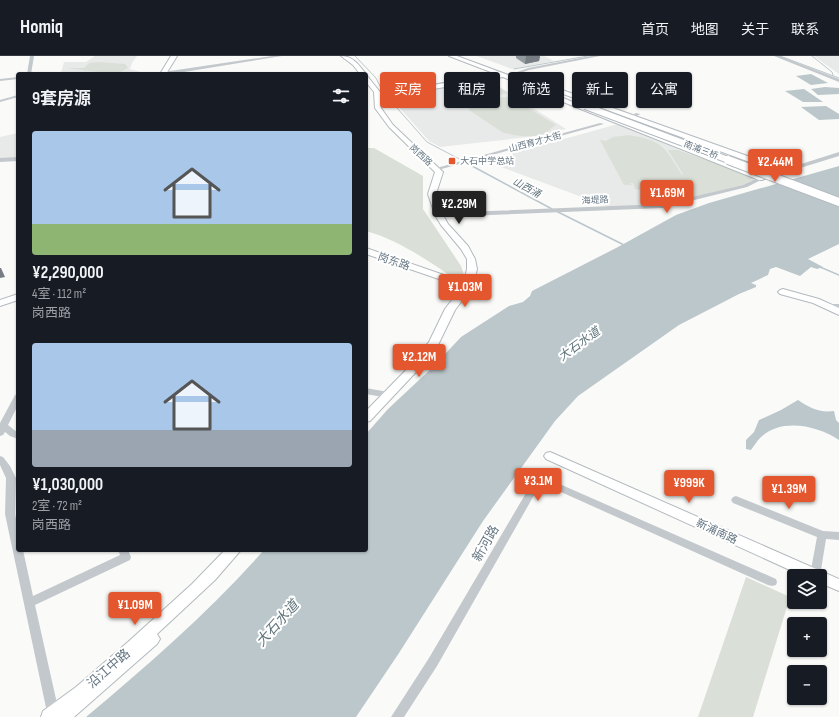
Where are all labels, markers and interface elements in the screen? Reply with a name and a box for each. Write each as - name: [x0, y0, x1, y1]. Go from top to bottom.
- text: Homiq: [20, 16, 63, 39]
- text: 首页: [641, 21, 669, 38]
- text: 地图: [691, 21, 719, 38]
- text: 关于: [741, 21, 769, 38]
- text: 联系: [791, 21, 819, 38]
- chip: 买房: [380, 72, 436, 108]
- chip: 租房: [444, 72, 500, 108]
- chip: 筛选: [508, 72, 564, 108]
- chip: 新上: [572, 72, 628, 108]
- chip: 公寓: [636, 72, 692, 108]
- icon: filters: [330, 85, 352, 107]
- text: 9套房源: [32, 89, 91, 109]
- street label: 山西育才大街: [508, 130, 563, 155]
- street label: 南浦三桥: [682, 138, 721, 162]
- street label: 岗西路: [407, 142, 434, 169]
- pin: ¥2.44M: [742, 149, 808, 183]
- text: ¥2.44M: [757, 154, 793, 170]
- marker: 大石中学总站: [447, 156, 457, 166]
- place label: 大石中学总站: [460, 156, 514, 167]
- icon: home: [156, 157, 228, 229]
- water label: 山西涌: [510, 176, 543, 201]
- pin: ¥1.69M: [634, 180, 700, 214]
- text: ¥1.69M: [649, 185, 685, 201]
- pin: ¥2.29M: [426, 191, 492, 225]
- street label: 海堤路: [581, 194, 609, 207]
- text: ¥2.29M: [441, 196, 477, 212]
- street label: 岗东路: [376, 250, 412, 273]
- text: ¥2,290,000: [32, 263, 103, 283]
- pin: ¥1.03M: [432, 274, 498, 308]
- text: ¥1.03M: [448, 279, 483, 295]
- text: 4室 · 112 m²: [32, 286, 86, 302]
- text: 岗西路: [32, 305, 71, 321]
- water label: 大石水道: [555, 323, 605, 365]
- pin: ¥2.12M: [386, 344, 452, 378]
- text: ¥2.12M: [402, 349, 436, 365]
- icon: home: [156, 369, 228, 441]
- pin: ¥3.1M: [510, 468, 566, 502]
- pin: ¥999K: [661, 470, 717, 504]
- text: ¥3.1M: [524, 473, 552, 489]
- text: ¥1,030,000: [32, 475, 103, 495]
- text: ¥999K: [673, 475, 705, 491]
- pin: ¥1.39M: [756, 476, 822, 510]
- text: ¥1.39M: [771, 481, 807, 497]
- text: 2室 · 72 m²: [32, 498, 82, 514]
- street label: 新浦南路: [694, 516, 739, 547]
- text: 岗西路: [32, 517, 71, 533]
- street label: 新河路: [469, 523, 503, 564]
- map controls: [787, 569, 827, 705]
- button: layers: [787, 569, 827, 609]
- pin: ¥1.09M: [102, 592, 168, 626]
- water label: 大石水道: [252, 595, 304, 650]
- text: ¥1.09M: [117, 597, 153, 613]
- button: +: [787, 617, 827, 657]
- street label: 沿江中路: [84, 646, 134, 692]
- button: −: [787, 665, 827, 705]

